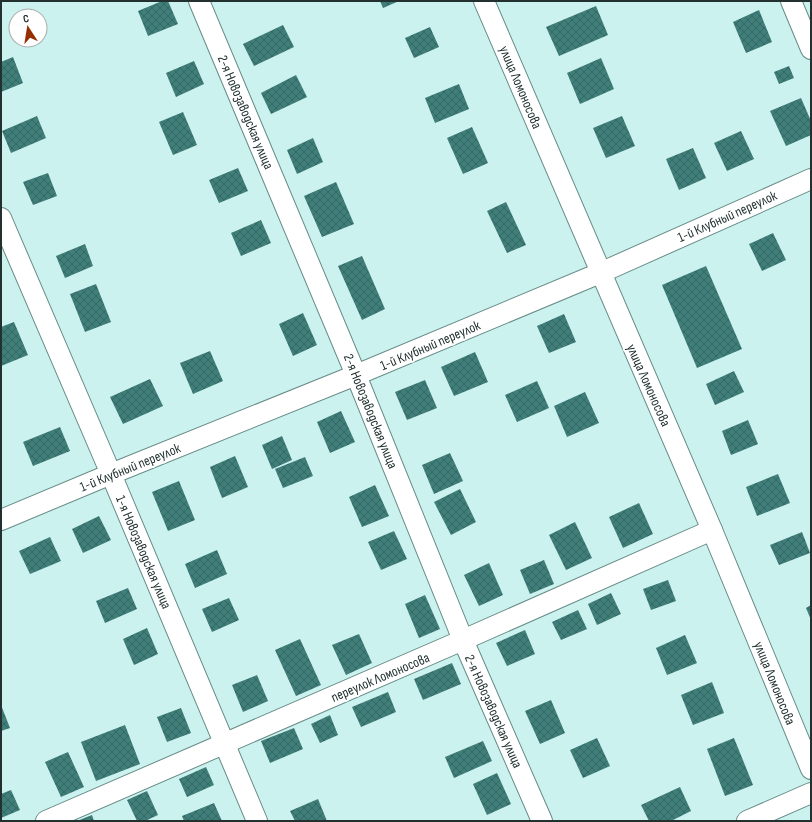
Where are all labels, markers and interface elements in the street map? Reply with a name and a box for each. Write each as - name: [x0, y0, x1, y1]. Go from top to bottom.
- north arrow: [8, 8, 48, 48]
- text: С: [22, 12, 30, 26]
- street label: улица Ломоносова: [495, 43, 546, 131]
- street label: 2-я Новозаводская улица: [214, 53, 277, 172]
- street label: 1-й Клубный переулок: [675, 187, 780, 246]
- street label: 1-й Клубный переулок: [378, 316, 483, 374]
- street label: улица Ломоносова: [623, 341, 674, 429]
- street label: 2-я Новозаводская улица: [340, 351, 401, 471]
- street label: 1-й Клубный переулок: [77, 439, 184, 495]
- street label: 1-я Новозаводская улица: [112, 493, 175, 611]
- street label: улица Ломоносова: [750, 639, 799, 727]
- street label: переулок Ломоносова: [328, 649, 432, 706]
- street label: 2-я Новозаводская улица: [461, 652, 526, 770]

